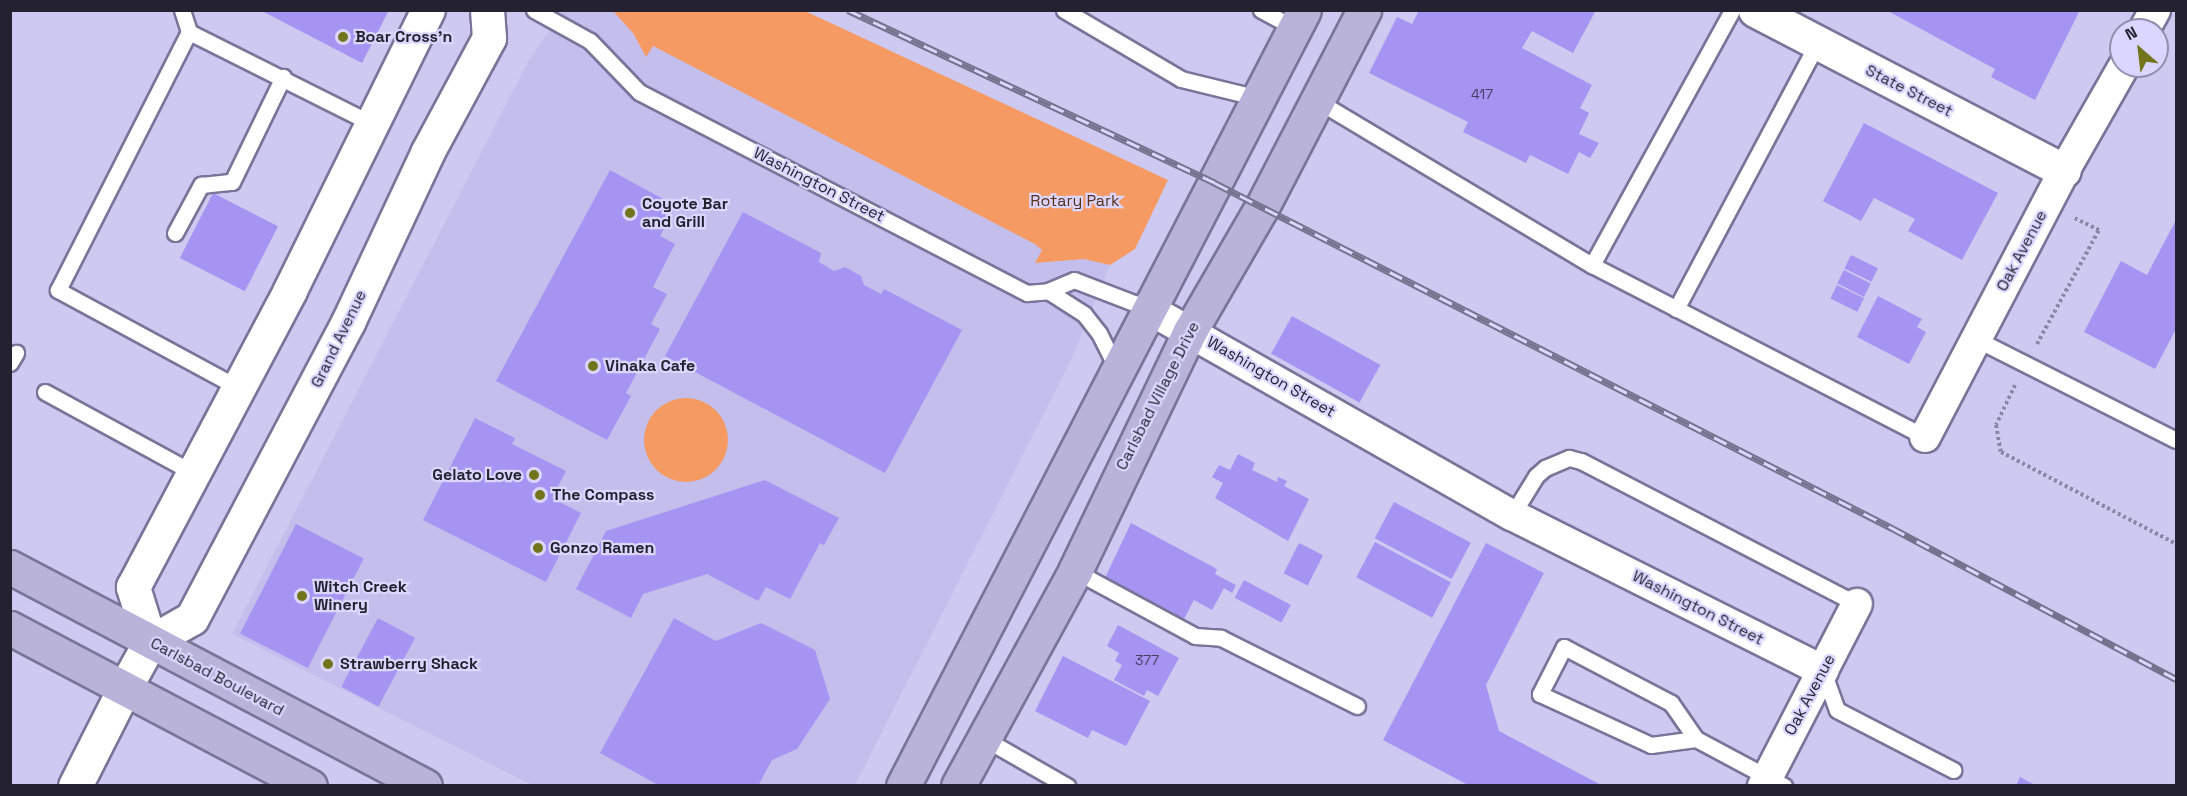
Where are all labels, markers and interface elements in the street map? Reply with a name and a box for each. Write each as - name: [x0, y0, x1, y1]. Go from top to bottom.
- north arrow: [2109, 18, 2169, 78]
- text: N: [2122, 22, 2141, 45]
- place label: Boar Cross'n: [355, 27, 452, 47]
- marker: Boar Cross'n: [336, 30, 350, 44]
- street label: State Street: [1862, 61, 1956, 121]
- house number: 417: [1471, 86, 1493, 102]
- street label: Washington Street: [750, 144, 888, 226]
- park label: Rotary Park: [1030, 191, 1120, 211]
- place label: Coyote Bar and Grill: [642, 194, 728, 232]
- marker: Coyote Bar and Grill: [623, 206, 637, 220]
- street label: Oak Avenue: [1993, 207, 2051, 295]
- street label: Grand Avenue: [307, 287, 371, 391]
- street label: Carlsbad Village Drive: [1112, 318, 1204, 474]
- street label: Washington Street: [1203, 332, 1339, 422]
- place label: Vinaka Cafe: [605, 356, 695, 376]
- marker: Vinaka Cafe: [586, 359, 600, 373]
- place label: Gelato Love: [432, 465, 522, 485]
- marker: Gelato Love: [527, 468, 541, 482]
- place label: The Compass: [552, 485, 654, 505]
- marker: The Compass: [533, 488, 547, 502]
- place label: Gonzo Ramen: [550, 538, 654, 558]
- marker: Gonzo Ramen: [531, 541, 545, 555]
- street label: Washington Street: [1629, 567, 1767, 649]
- place label: Witch Creek Winery: [314, 577, 407, 615]
- marker: Witch Creek Winery: [295, 589, 309, 603]
- street label: Carlsbad Boulevard: [147, 634, 287, 720]
- street label: Oak Avenue: [1781, 651, 1839, 739]
- house number: 377: [1135, 652, 1159, 668]
- place label: Strawberry Shack: [340, 654, 478, 674]
- marker: Strawberry Shack: [321, 657, 335, 671]

